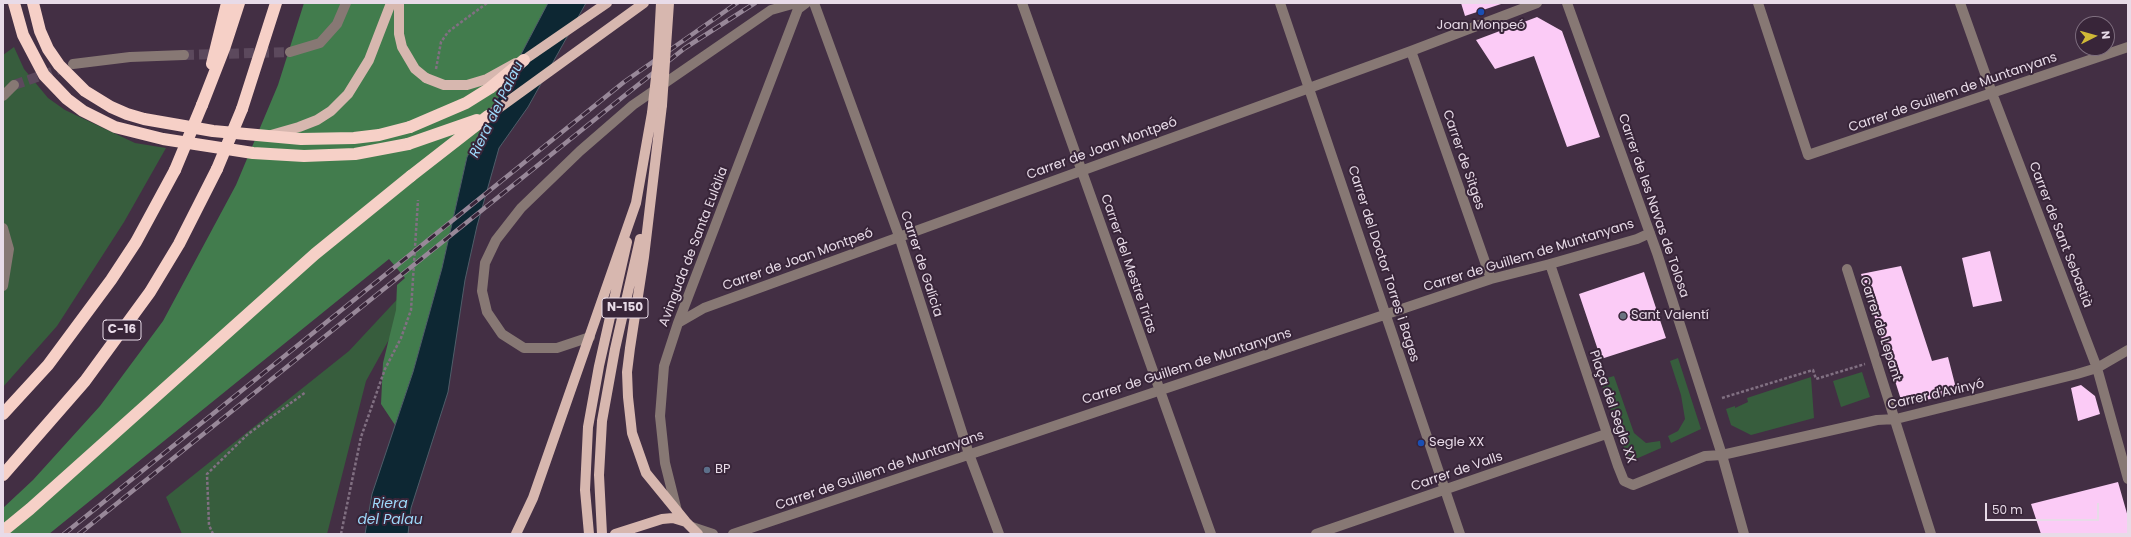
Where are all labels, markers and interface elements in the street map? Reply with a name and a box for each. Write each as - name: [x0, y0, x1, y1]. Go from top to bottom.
- marker: Joan Monpeó: [1476, 7, 1486, 17]
- north arrow: [2075, 16, 2115, 56]
- place label: Joan Monpeó: [1437, 18, 1525, 34]
- text: N: [2098, 30, 2114, 40]
- street label: Carrer de Guillem de Muntanyans: [1847, 50, 2059, 136]
- water label: Riera del Palau: [467, 59, 527, 161]
- street label: Carrer de Sitges: [1439, 108, 1487, 212]
- street label: Carrer de les Navas de Tolosa: [1614, 112, 1692, 300]
- street label: Carrer de Joan Montpeó: [1025, 115, 1179, 183]
- street label: Carrer de Sant Sebastià: [2025, 160, 2095, 310]
- street label: Carrer del Doctor Torres i Bages: [1344, 164, 1422, 364]
- street label: Avinguda de Santa Eulàlia: [656, 165, 732, 329]
- street label: Carrer del Mestre Trias: [1097, 192, 1159, 336]
- street label: Carrer de Galícia: [897, 209, 945, 319]
- street label: Carrer de Guillem de Muntanyans: [1422, 216, 1636, 296]
- street label: Carrer de Joan Montpeó: [721, 226, 875, 294]
- street label: Carrer de Lepant: [1856, 275, 1904, 383]
- road number: N-150: [602, 298, 648, 318]
- place label: Sant Valentí: [1631, 308, 1709, 324]
- marker: Sant Valentí: [1618, 311, 1628, 321]
- road number: C-16: [103, 320, 141, 340]
- street label: Carrer de Guillem de Muntanyans: [1080, 326, 1294, 408]
- street label: Plaça del Segle XX: [1585, 348, 1639, 466]
- street label: Carrer d'Avinyó: [1886, 376, 1986, 414]
- street label: Carrer de Guillem de Muntanyans: [774, 428, 986, 514]
- place label: Segle XX: [1429, 435, 1484, 451]
- marker: Segle XX: [1416, 438, 1426, 448]
- street label: Carrer de Valls: [1409, 449, 1505, 495]
- place label: BP: [715, 462, 730, 478]
- marker: BP: [702, 465, 712, 475]
- scale bar: [1987, 495, 2101, 521]
- water label: Riera del Palau: [357, 496, 423, 528]
- text: 50 m: [1992, 501, 2023, 518]

